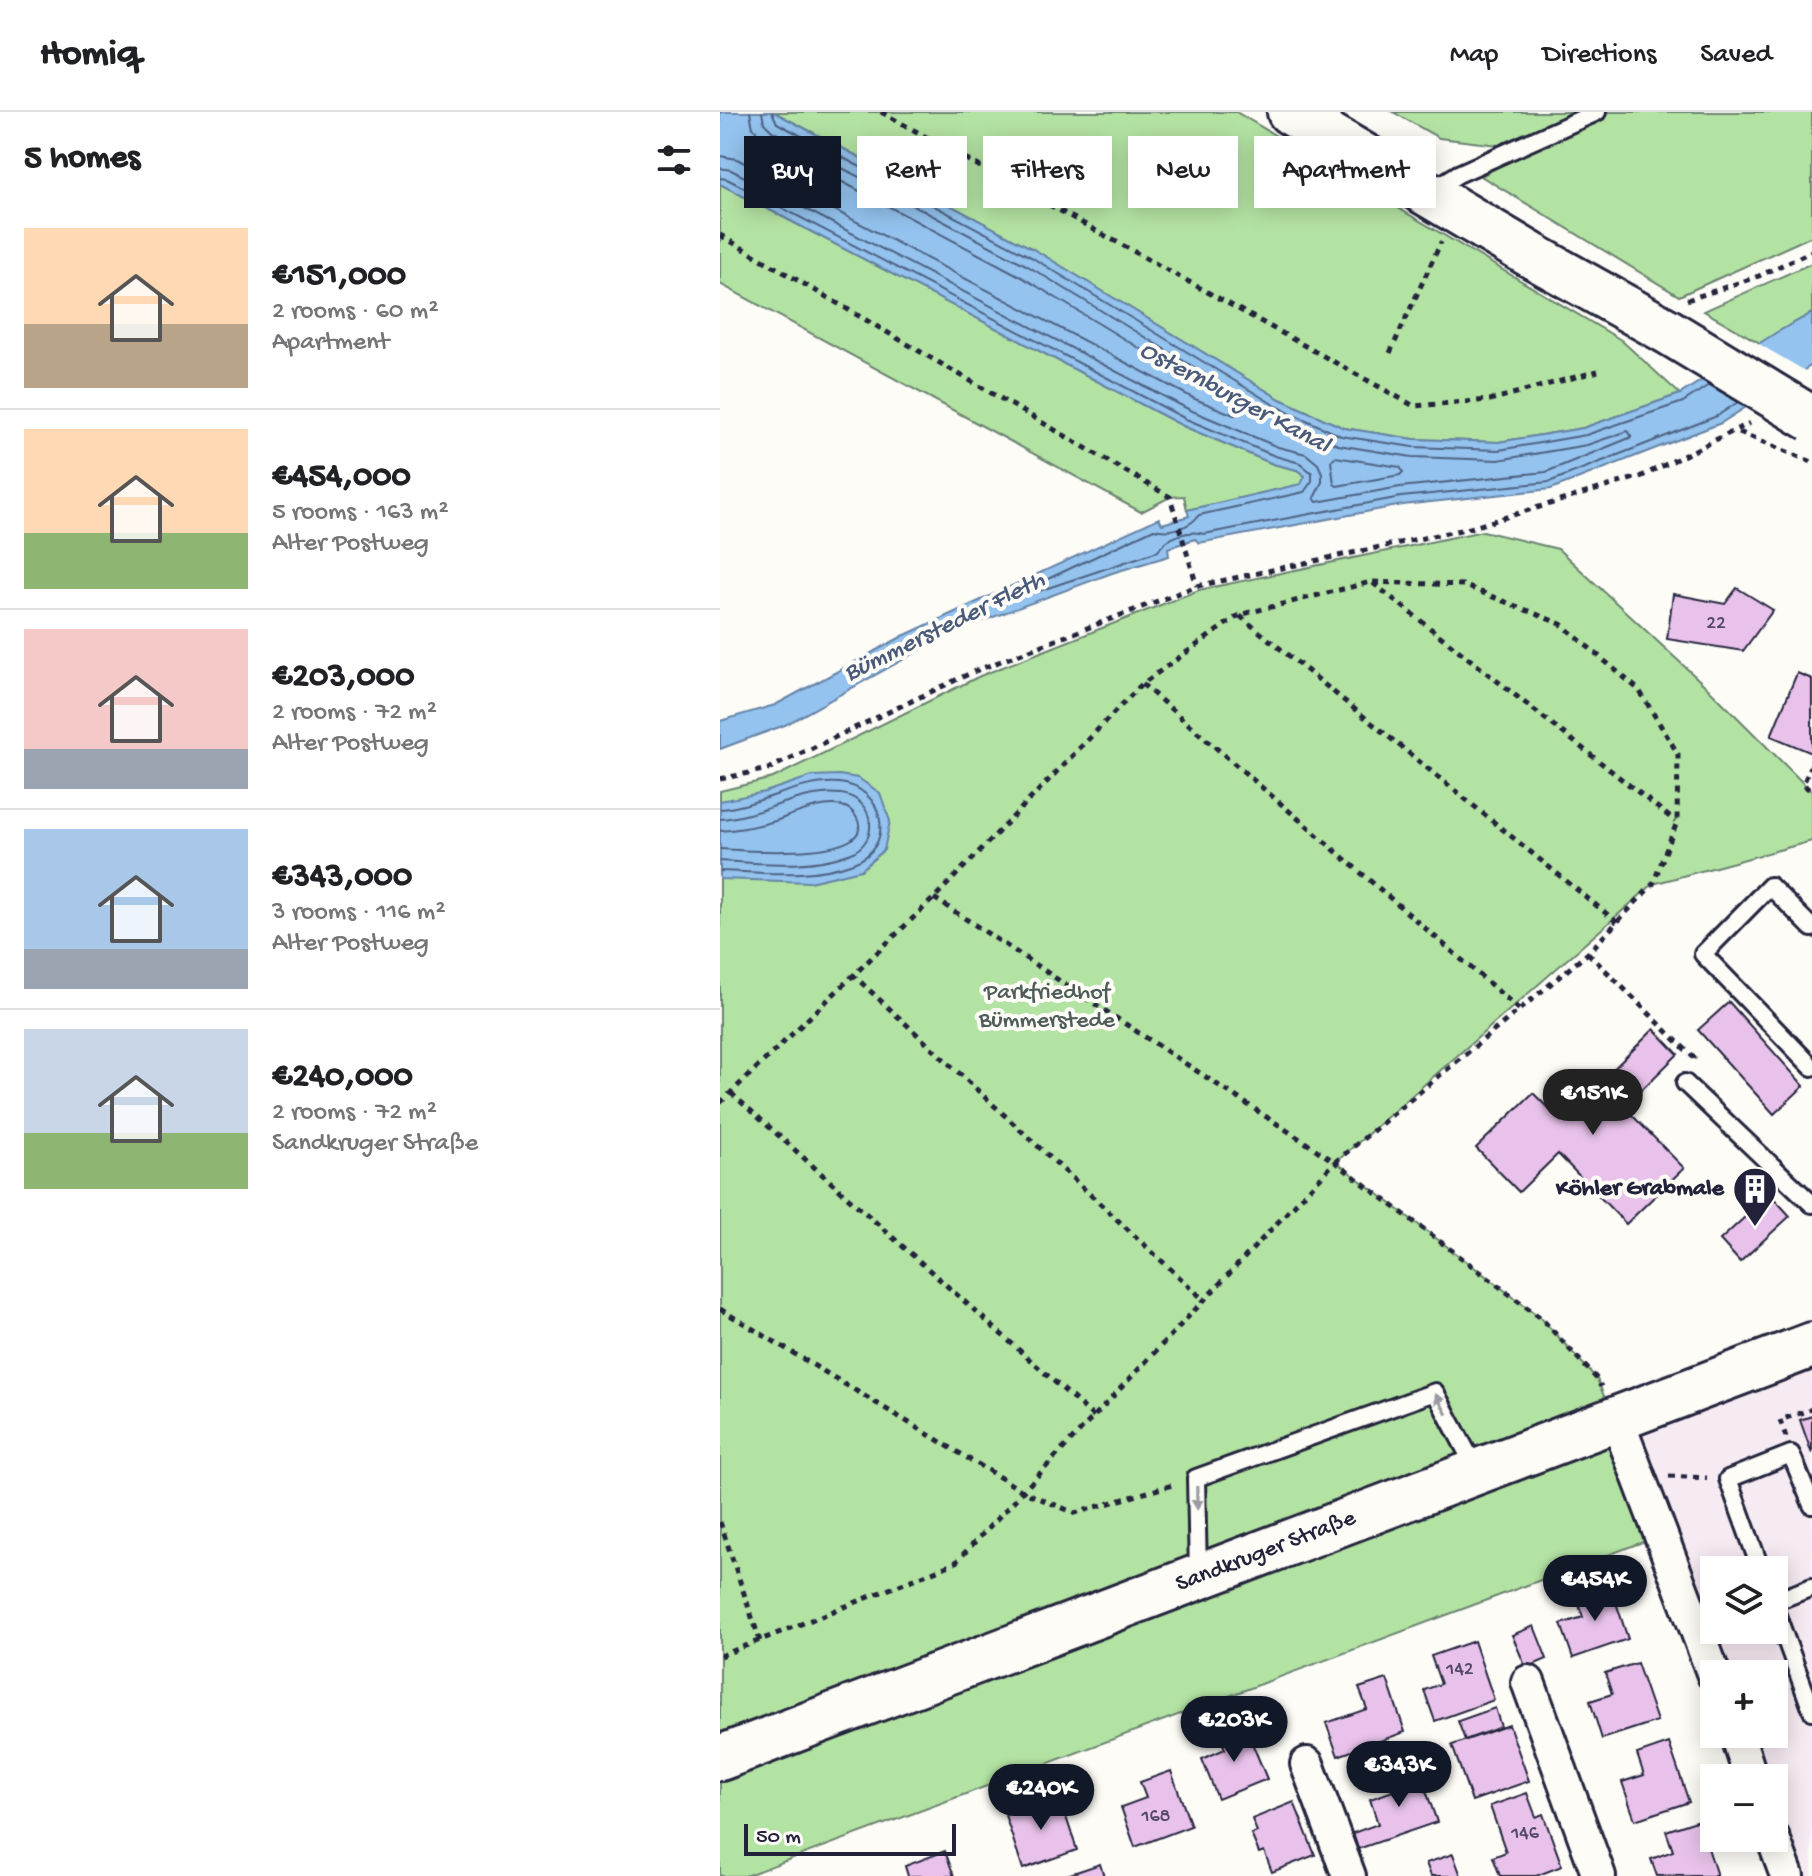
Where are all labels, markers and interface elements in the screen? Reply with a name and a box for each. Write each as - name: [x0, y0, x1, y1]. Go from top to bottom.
- text: Homiq: [40, 33, 139, 77]
- text: Map: [1450, 39, 1498, 72]
- text: Directions: [1542, 39, 1656, 72]
- text: Saved: [1700, 39, 1772, 72]
- chip: Buy: [744, 136, 841, 208]
- chip: Rent: [857, 136, 967, 208]
- chip: Filters: [983, 136, 1112, 208]
- chip: New: [1128, 136, 1238, 208]
- chip: Apartment: [1254, 136, 1436, 208]
- icon: filters: [652, 138, 696, 182]
- text: 5 homes: [24, 140, 140, 180]
- text: €151,000: [272, 257, 406, 297]
- icon: home: [88, 260, 184, 356]
- text: 2 rooms · 60 m²: [272, 297, 438, 328]
- text: Apartment: [272, 328, 389, 359]
- water label: Osternburger Kanal: [1134, 336, 1335, 463]
- text: €454,000: [272, 458, 411, 498]
- icon: home: [88, 461, 184, 557]
- text: 5 rooms · 163 m²: [272, 498, 449, 529]
- text: Alter Postweg: [272, 529, 429, 560]
- water label: Bümmersteder Fleth: [839, 565, 1051, 690]
- house number: 22: [1706, 613, 1726, 636]
- text: €203,000: [272, 658, 414, 698]
- icon: home: [88, 661, 184, 757]
- text: 2 rooms · 72 m²: [272, 698, 437, 729]
- text: Alter Postweg: [272, 729, 429, 760]
- text: €343,000: [272, 858, 412, 898]
- icon: home: [88, 861, 184, 957]
- text: 3 rooms · 116 m²: [272, 898, 445, 929]
- text: Alter Postweg: [272, 929, 429, 960]
- park label: Parkfriedhof Bümmerstede: [978, 979, 1116, 1036]
- text: €240,000: [272, 1058, 413, 1098]
- icon: home: [88, 1061, 184, 1157]
- pin: €151K: [1537, 1069, 1649, 1137]
- text: €151K: [1561, 1079, 1625, 1110]
- text: 2 rooms · 72 m²: [272, 1098, 437, 1129]
- text: Sandkruger Straße: [272, 1129, 478, 1160]
- building icon: Köhler Grabmale: [1731, 1165, 1779, 1228]
- place label: Köhler Grabmale: [1555, 1175, 1726, 1204]
- one-way arrow: [1435, 1393, 1449, 1415]
- one-way arrow: [1190, 1486, 1203, 1511]
- street label: Sandkruger Straße: [1172, 1504, 1361, 1600]
- pin: €454K: [1539, 1555, 1651, 1623]
- map controls: [1700, 1556, 1788, 1852]
- button: layers: [1700, 1556, 1788, 1644]
- text: €454K: [1561, 1565, 1629, 1596]
- house number: 142: [1445, 1659, 1474, 1682]
- button: +: [1700, 1660, 1788, 1748]
- pin: €203K: [1178, 1696, 1290, 1764]
- text: €203K: [1199, 1706, 1269, 1737]
- pin: €343K: [1343, 1741, 1455, 1809]
- text: €343K: [1364, 1751, 1434, 1782]
- pin: €240K: [985, 1764, 1097, 1832]
- button: −: [1700, 1764, 1788, 1852]
- text: €240K: [1006, 1774, 1076, 1805]
- house number: 168: [1140, 1806, 1171, 1829]
- scale bar: [744, 1820, 956, 1856]
- house number: 146: [1510, 1823, 1540, 1846]
- text: 50 m: [756, 1825, 801, 1851]

